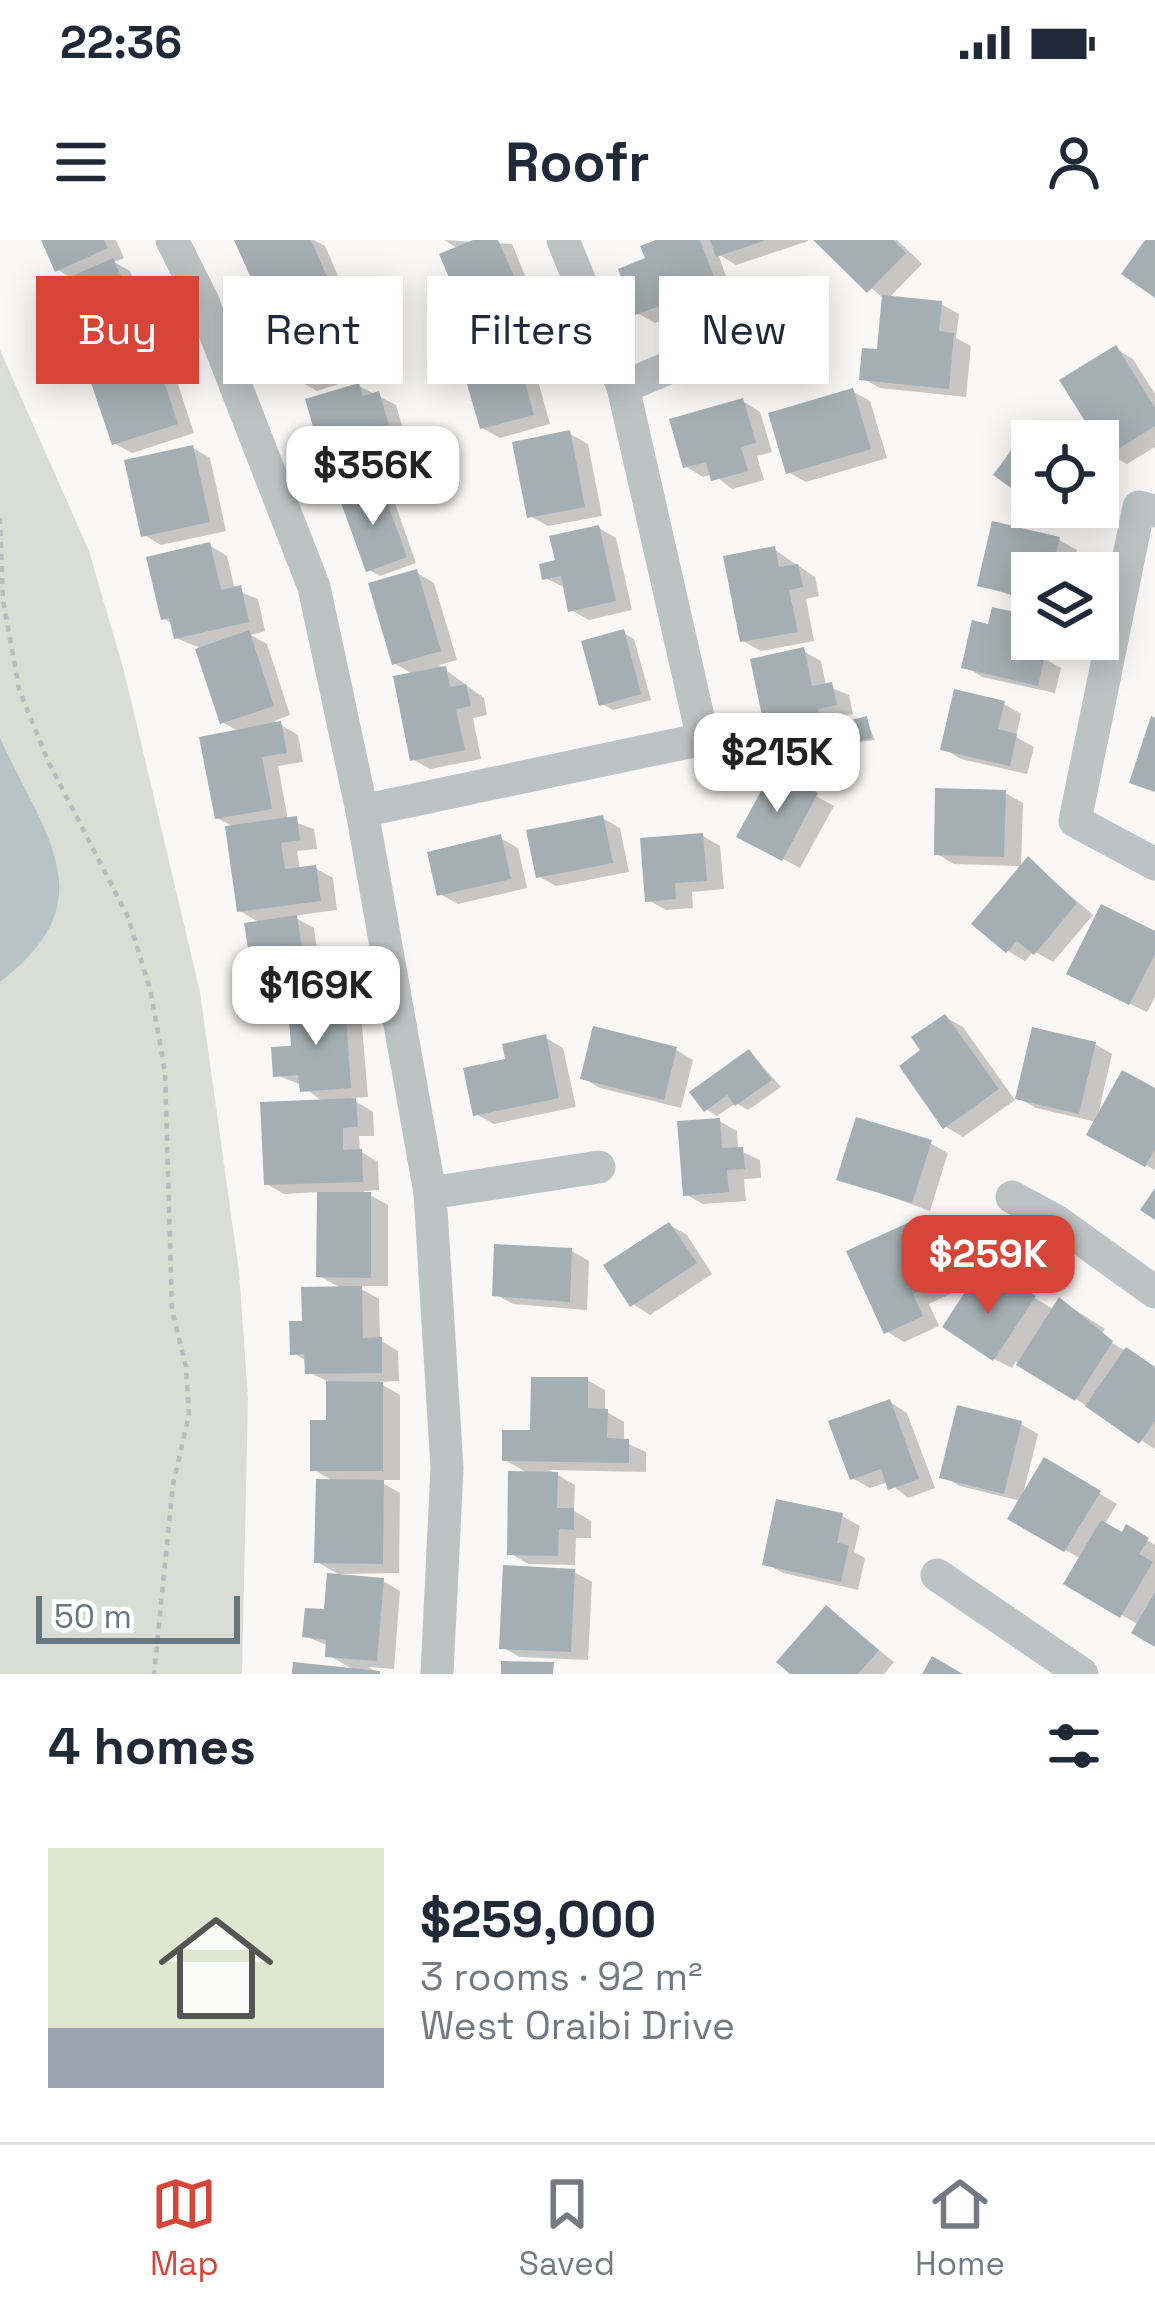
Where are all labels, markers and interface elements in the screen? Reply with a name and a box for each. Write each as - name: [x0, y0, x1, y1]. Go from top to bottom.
- text: 22:36: [60, 14, 182, 71]
- text: Roofr: [505, 128, 650, 197]
- icon: menu: [48, 129, 114, 195]
- icon: person: [1041, 129, 1107, 195]
- chip: Buy: [36, 276, 199, 384]
- chip: Rent: [223, 276, 403, 384]
- chip: Filters: [427, 276, 635, 384]
- chip: New: [659, 276, 829, 384]
- map controls: [1011, 420, 1119, 660]
- button: locate: [1011, 420, 1119, 528]
- pin: $356K: [289, 426, 457, 528]
- text: $356K: [313, 440, 433, 489]
- button: layers: [1011, 552, 1119, 660]
- pin: $215K: [693, 713, 861, 815]
- text: $215K: [721, 727, 833, 776]
- pin: $169K: [232, 946, 400, 1048]
- text: $169K: [259, 960, 373, 1009]
- pin: $259K: [904, 1215, 1072, 1317]
- text: $259K: [929, 1229, 1047, 1278]
- scale bar: [36, 1590, 240, 1643]
- text: 50 m: [54, 1596, 132, 1638]
- icon: filters: [1041, 1713, 1107, 1779]
- text: 4 homes: [48, 1714, 256, 1779]
- text: $259,000: [420, 1887, 656, 1952]
- icon: home: [144, 1896, 288, 2040]
- text: 3 rooms · 92 m²: [420, 1952, 702, 2001]
- text: West Oraibi Drive: [420, 2001, 735, 2050]
- tab: Map: [150, 2171, 219, 2285]
- tab: Saved: [519, 2171, 615, 2285]
- tab: Home: [915, 2171, 1005, 2285]

